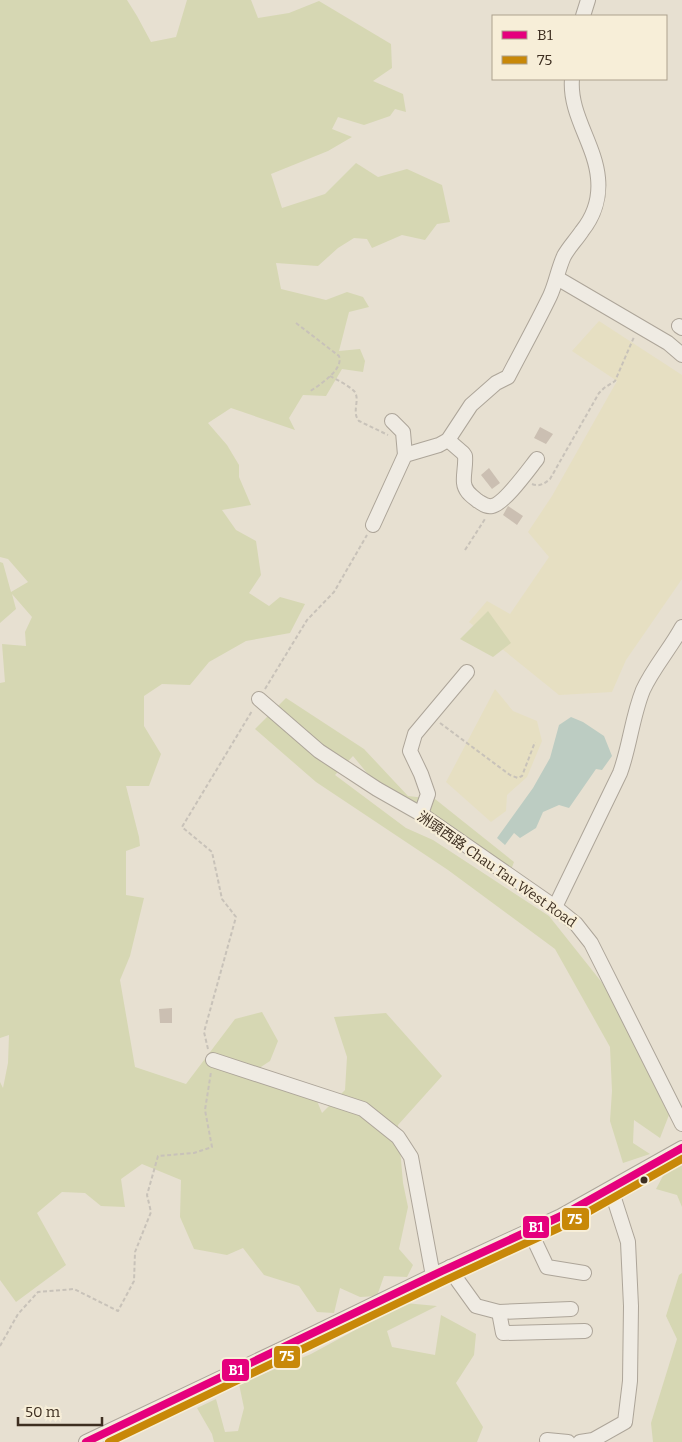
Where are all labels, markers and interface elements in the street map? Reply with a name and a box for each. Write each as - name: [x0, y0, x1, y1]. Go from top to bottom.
- legend: [492, 15, 667, 80]
- text: B1: [537, 26, 553, 44]
- text: 75: [537, 51, 552, 69]
- street label: 洲頭西路 Chau Tau West Road: [414, 808, 580, 931]
- unlabelled marker: [639, 1175, 649, 1185]
- line badge: 75: [561, 1207, 590, 1231]
- text: 75: [567, 1211, 583, 1228]
- line badge: B1: [522, 1215, 550, 1239]
- text: B1: [528, 1219, 544, 1236]
- line badge: 75: [273, 1345, 301, 1369]
- text: 75: [279, 1348, 295, 1365]
- line badge: B1: [221, 1358, 250, 1382]
- text: B1: [228, 1362, 244, 1379]
- scale bar: [18, 1394, 101, 1426]
- text: 50 m: [25, 1403, 61, 1421]

